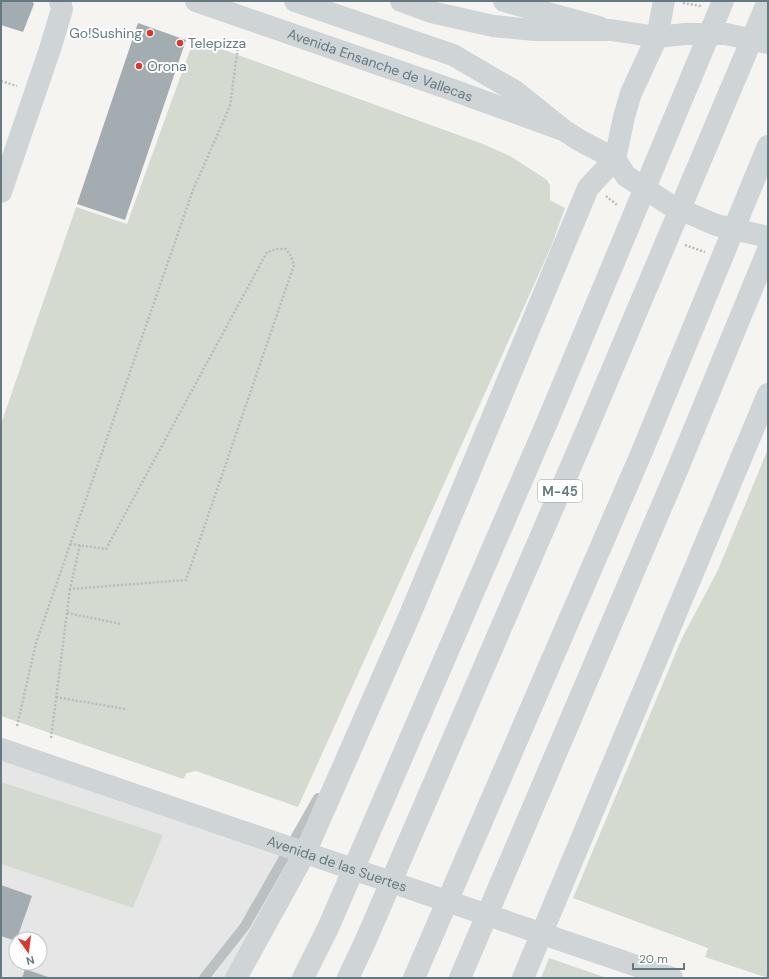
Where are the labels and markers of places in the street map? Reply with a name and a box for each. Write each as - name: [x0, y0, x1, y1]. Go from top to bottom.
- place label: Go!Sushing: [69, 24, 142, 42]
- marker: Go!Sushing: [145, 28, 155, 38]
- place label: Telepizza: [188, 34, 246, 52]
- marker: Telepizza: [175, 38, 185, 48]
- place label: Orona: [147, 57, 187, 75]
- marker: Orona: [134, 61, 144, 71]

